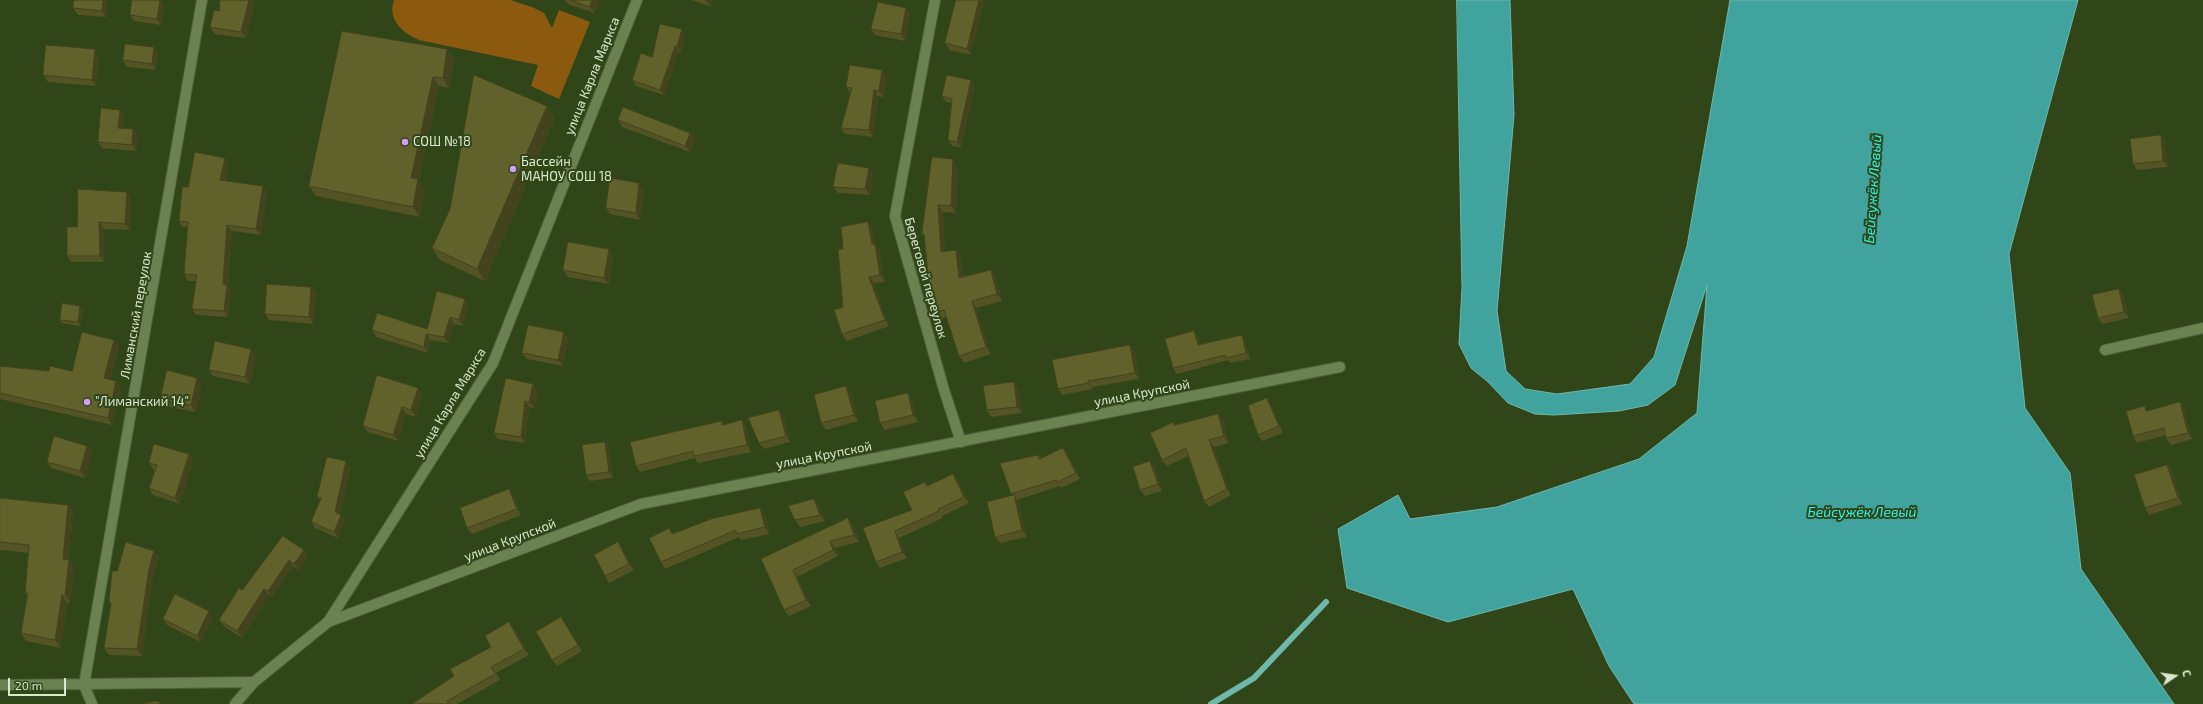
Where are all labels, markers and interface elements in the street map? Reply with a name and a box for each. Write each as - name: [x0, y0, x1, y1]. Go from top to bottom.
- street label: улица Карла Маркса: [561, 15, 623, 137]
- place label: СОШ №18: [413, 134, 471, 150]
- water label: Бейсужёк Левый: [1861, 134, 1885, 244]
- marker: СОШ №18: [400, 137, 410, 147]
- place label: Бассейн МАНОУ СОШ 18: [521, 154, 612, 185]
- marker: Бассейн МАНОУ СОШ 18: [508, 164, 518, 174]
- street label: Береговой переулок: [901, 216, 951, 340]
- street label: Лиманский переулок: [117, 250, 155, 380]
- street label: улица Карла Маркса: [411, 345, 489, 461]
- street label: улица Крупской: [1093, 376, 1191, 410]
- place label: "Лиманский 14": [95, 394, 189, 410]
- marker: "Лиманский 14": [82, 397, 92, 407]
- street label: улица Крупской: [775, 438, 873, 472]
- water label: Бейсужёк Левый: [1807, 504, 1917, 520]
- street label: улица Крупской: [462, 515, 558, 565]
- north arrow: [2155, 656, 2195, 696]
- text: С: [2180, 669, 2194, 678]
- scale bar: [10, 670, 68, 696]
- text: 20 m: [15, 678, 42, 692]

